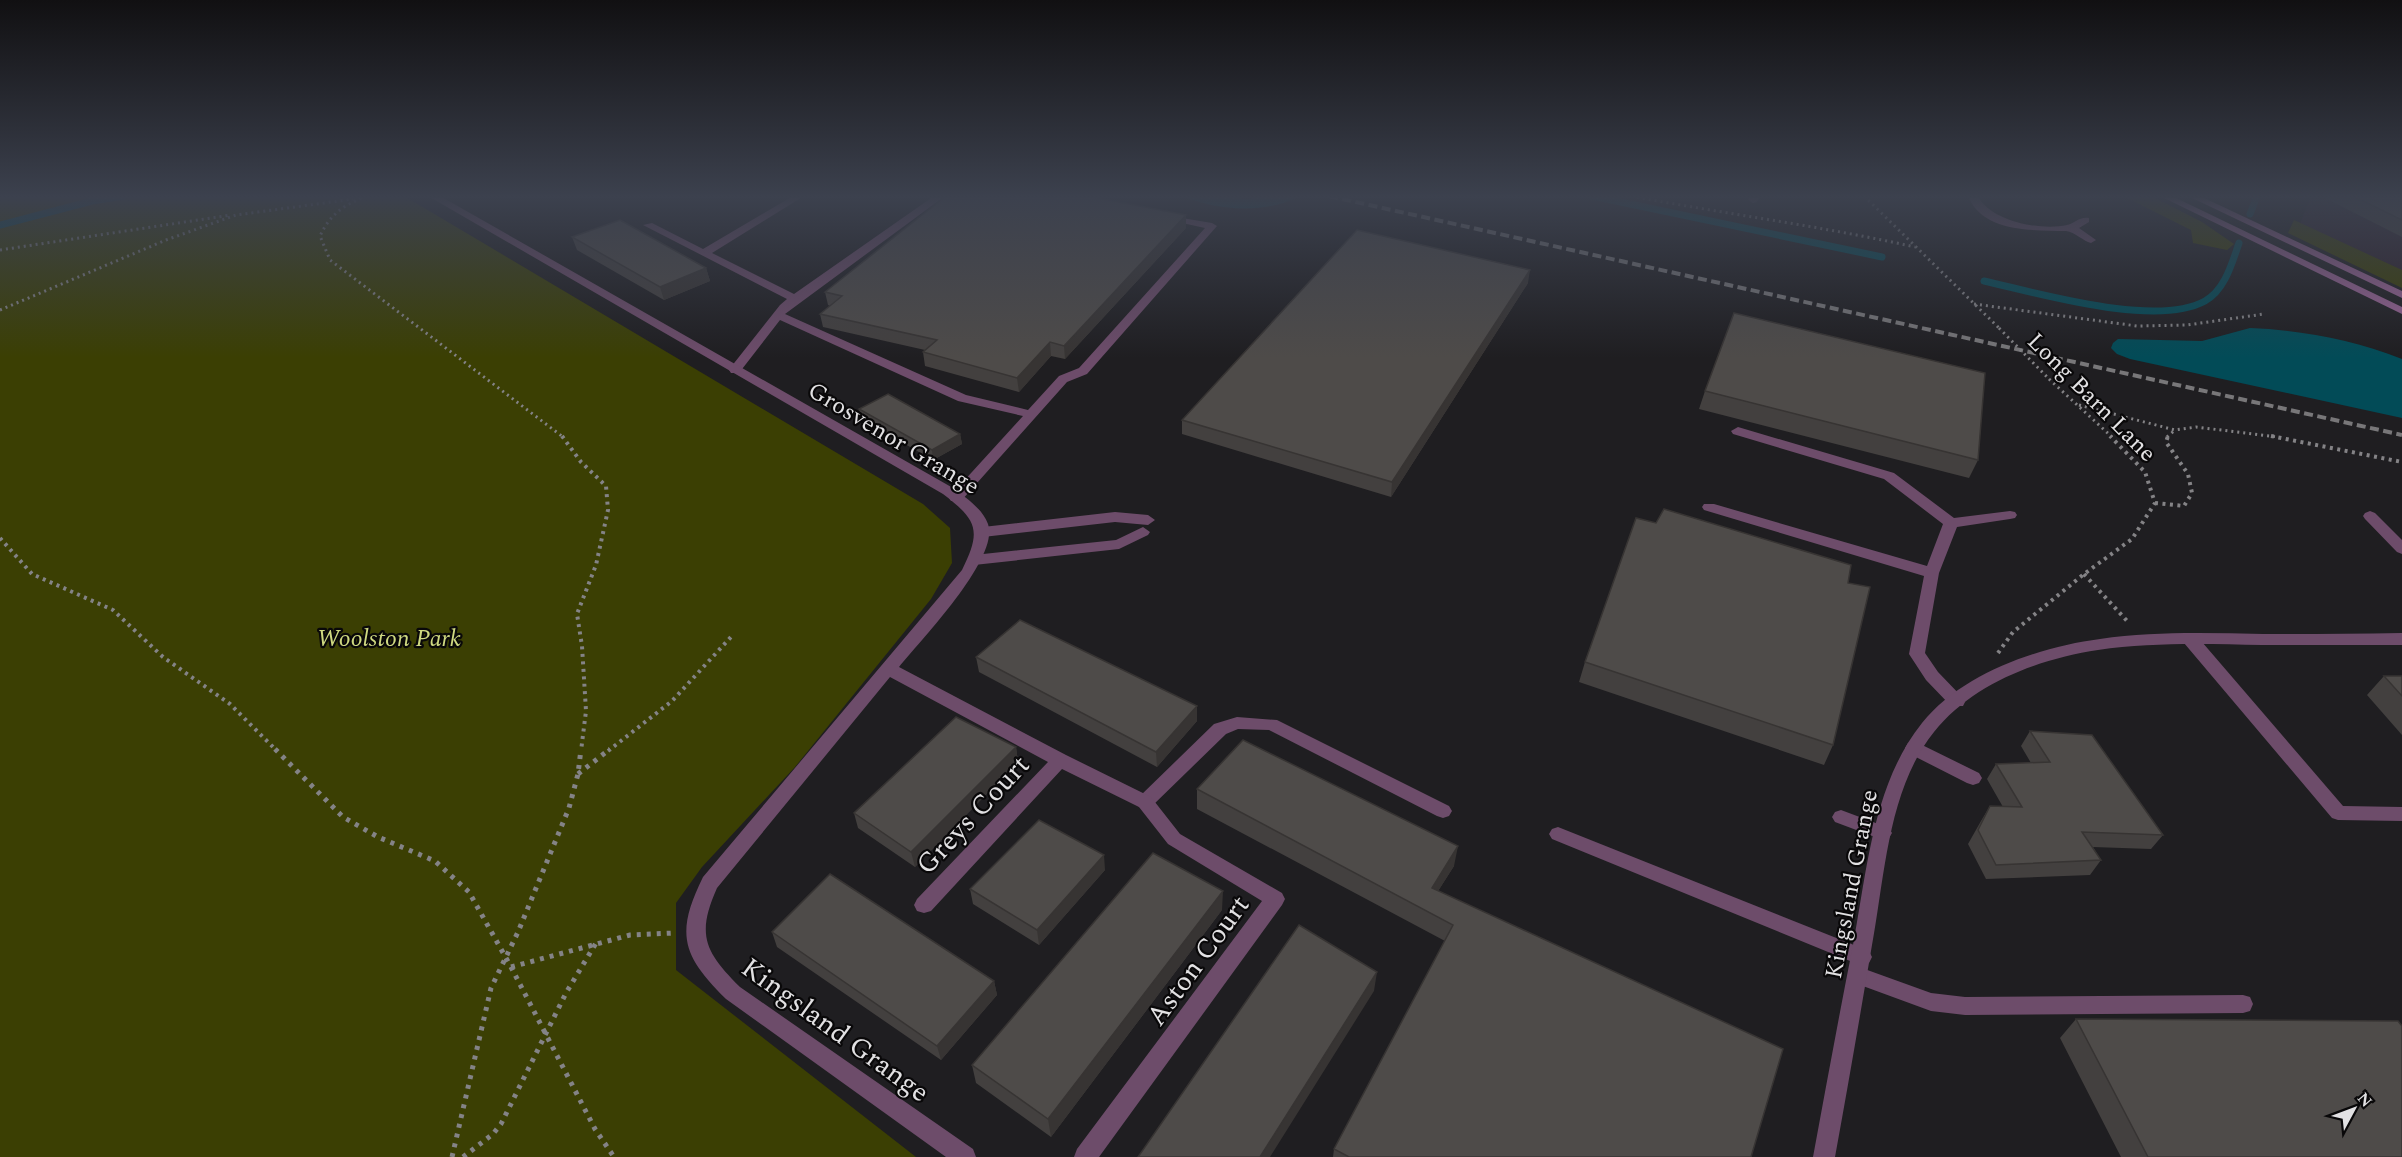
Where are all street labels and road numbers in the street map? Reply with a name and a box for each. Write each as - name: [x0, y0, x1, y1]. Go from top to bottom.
- street label: Long Barn Lane: [2018, 325, 2164, 471]
- street label: Grosvenor Grange: [801, 373, 986, 505]
- street label: Greys Court: [906, 745, 1040, 885]
- street label: Kingsland Grange: [1816, 786, 1888, 982]
- street label: Aston Court: [1136, 886, 1261, 1035]
- street label: Kingsland Grange: [732, 947, 938, 1113]

